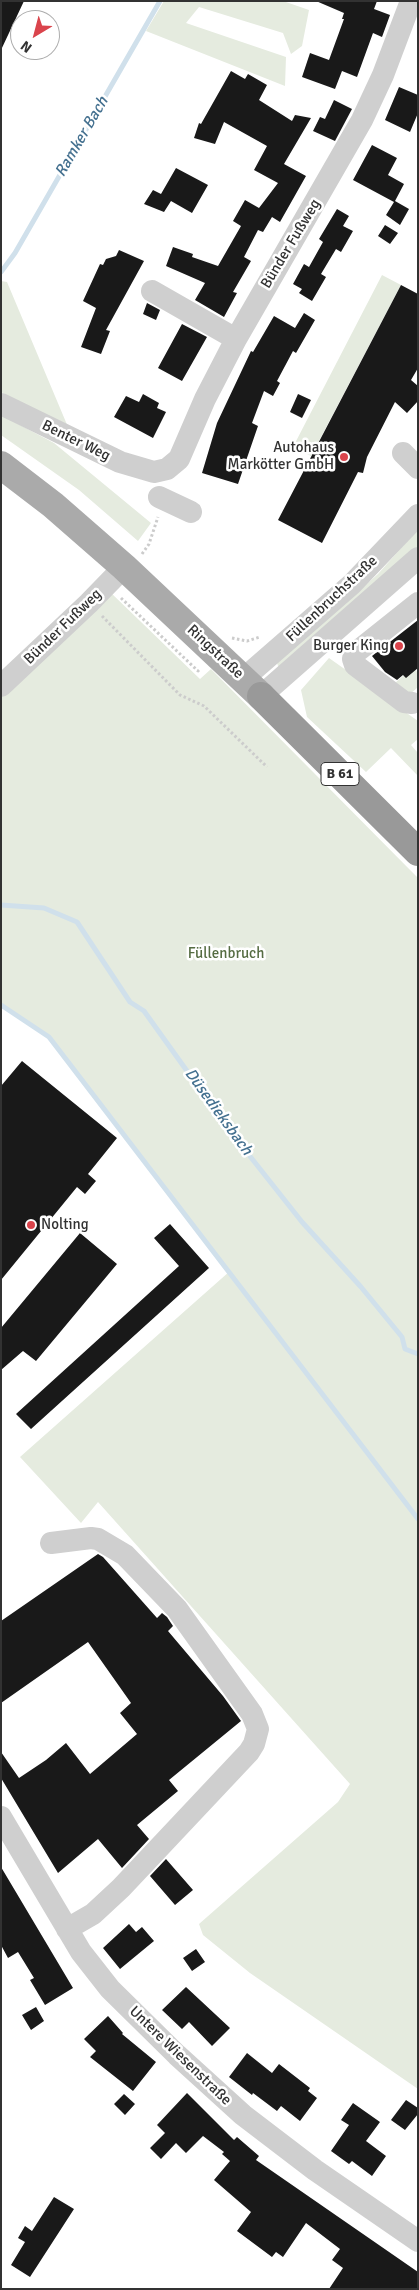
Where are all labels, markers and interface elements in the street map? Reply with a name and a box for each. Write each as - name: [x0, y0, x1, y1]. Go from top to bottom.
- north arrow: [10, 10, 60, 60]
- text: N: [17, 37, 35, 56]
- water label: Ramker Bach: [51, 93, 113, 181]
- street label: Bünder Fußweg: [257, 196, 325, 292]
- street label: Benter Weg: [39, 417, 113, 465]
- place label: Autohaus Markötter GmbH: [228, 439, 334, 474]
- marker: Autohaus Markötter GmbH: [338, 451, 350, 463]
- street label: Füllenbruchstraße: [283, 552, 381, 646]
- street label: Bünder Fußweg: [20, 586, 106, 668]
- street label: Ringstraße: [183, 621, 247, 683]
- place label: Burger King: [313, 637, 389, 655]
- marker: Burger King: [393, 640, 405, 652]
- road number: B 61: [321, 762, 359, 786]
- park label: Füllenbruch: [188, 945, 264, 963]
- water label: Düsedieksbach: [180, 1065, 256, 1159]
- place label: Nolting: [41, 1216, 89, 1234]
- marker: Nolting: [25, 1219, 37, 1231]
- street label: Untere Wiesenstraße: [125, 2003, 235, 2109]

